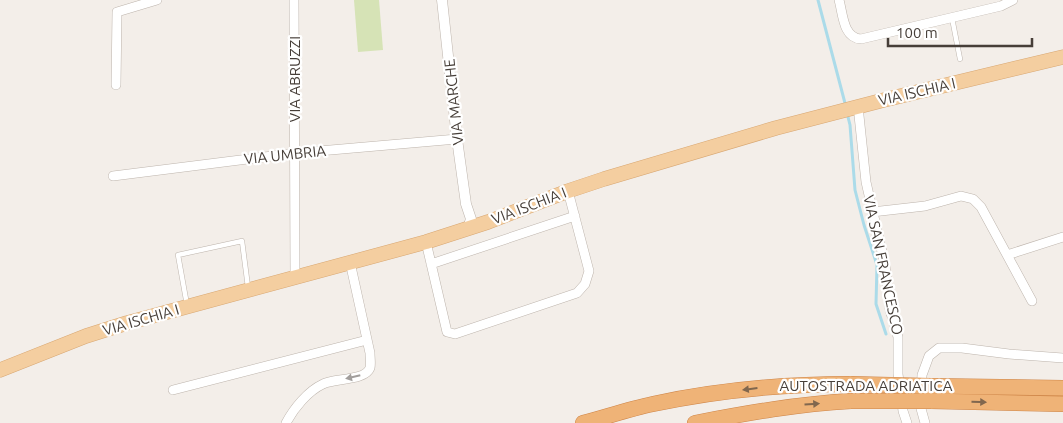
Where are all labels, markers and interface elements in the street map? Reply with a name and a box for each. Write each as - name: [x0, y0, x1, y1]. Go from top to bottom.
- scale bar: [888, 15, 1032, 47]
- text: 100 m: [896, 24, 938, 41]
- street label: VIA ABRUZZI: [286, 36, 303, 122]
- street label: VIA MARCHE: [441, 58, 466, 146]
- street label: VIA ISCHIA I: [877, 74, 957, 109]
- street label: VIA UMBRIA: [243, 142, 327, 167]
- street label: VIA ISCHIA I: [489, 183, 569, 228]
- street label: VIA SAN FRANCESCO: [860, 193, 907, 336]
- street label: VIA ISCHIA I: [101, 300, 181, 339]
- one-way arrow: [345, 373, 360, 381]
- street label: AUTOSTRADA ADRIATICA: [780, 377, 953, 394]
- one-way arrow: [742, 385, 758, 393]
- one-way arrow: [972, 398, 988, 406]
- one-way arrow: [805, 399, 821, 407]

